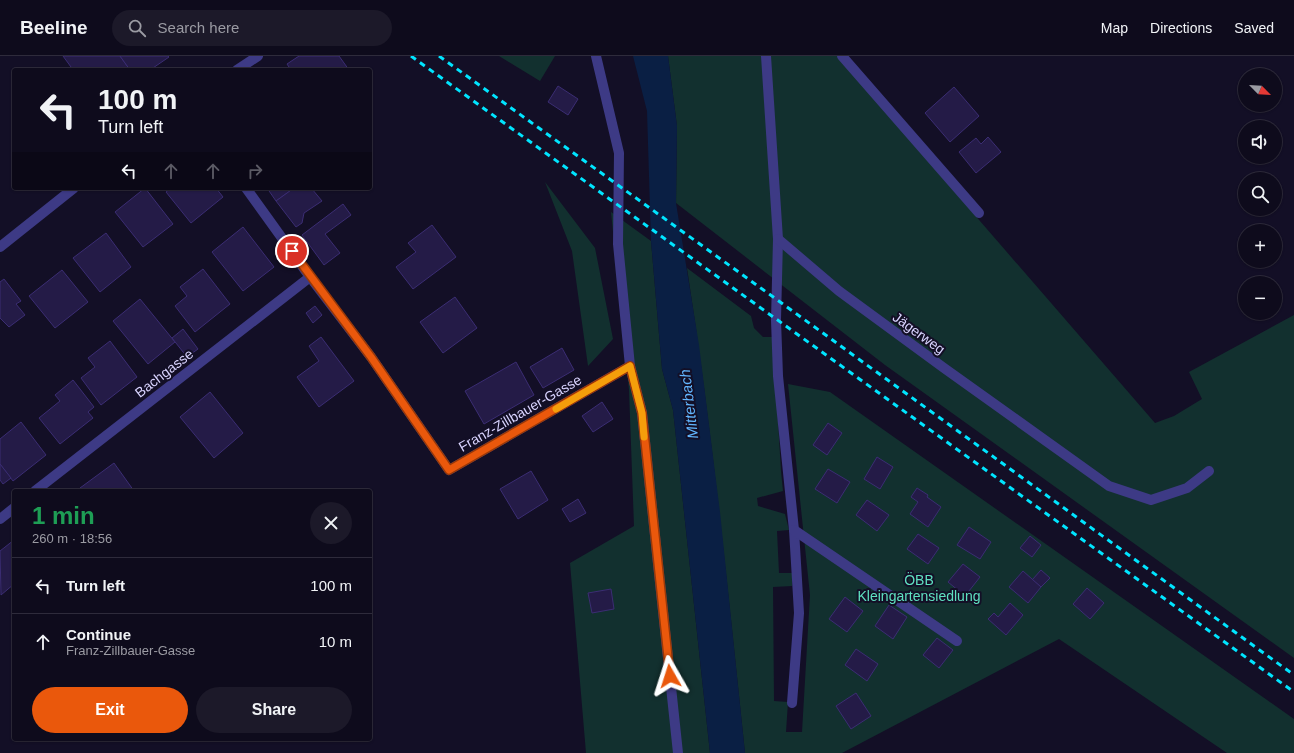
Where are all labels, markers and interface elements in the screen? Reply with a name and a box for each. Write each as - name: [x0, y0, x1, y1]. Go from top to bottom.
- search box: [112, 10, 392, 46]
- text: Beeline: [20, 17, 88, 38]
- icon: search: [126, 17, 148, 39]
- text: Search here: [158, 19, 239, 36]
- text: Map: [1101, 20, 1128, 36]
- text: Directions: [1150, 20, 1212, 36]
- text: Saved: [1234, 20, 1274, 36]
- north arrow: [1238, 68, 1282, 112]
- map controls: [1238, 68, 1282, 320]
- icon: left: [32, 84, 84, 136]
- text: 100 m: [98, 84, 177, 115]
- text: Turn left: [98, 117, 163, 137]
- button: sound: [1238, 120, 1282, 164]
- icon: left: [118, 160, 140, 182]
- icon: ahead: [160, 160, 182, 182]
- icon: ahead: [202, 160, 224, 182]
- icon: right: [244, 160, 266, 182]
- button: search: [1238, 172, 1282, 216]
- button: +: [1238, 224, 1282, 268]
- pin: [275, 234, 309, 268]
- icon: arrive: [281, 240, 303, 262]
- button: −: [1238, 276, 1282, 320]
- street label: Jägerweg: [890, 309, 948, 357]
- street label: Bachgasse: [132, 345, 196, 401]
- water label: Mitterbach: [676, 368, 701, 440]
- street label: Franz-Zillbauer-Gasse: [456, 371, 584, 455]
- text: 1 min: [32, 502, 95, 529]
- button: close: [310, 502, 352, 544]
- text: 260 m · 18:56: [32, 531, 112, 546]
- park label: ÖBB Kleingartensiedlung: [858, 571, 980, 604]
- icon: left: [32, 575, 54, 597]
- text: Turn left: [66, 577, 125, 594]
- text: 100 m: [310, 577, 352, 594]
- text: Continue: [66, 626, 131, 643]
- icon: ahead: [32, 631, 54, 653]
- text: 10 m: [319, 633, 352, 650]
- text: Franz-Zillbauer-Gasse: [66, 643, 195, 658]
- position arrow: [649, 655, 691, 697]
- button: Exit: [32, 687, 188, 733]
- button: Share: [196, 687, 352, 733]

